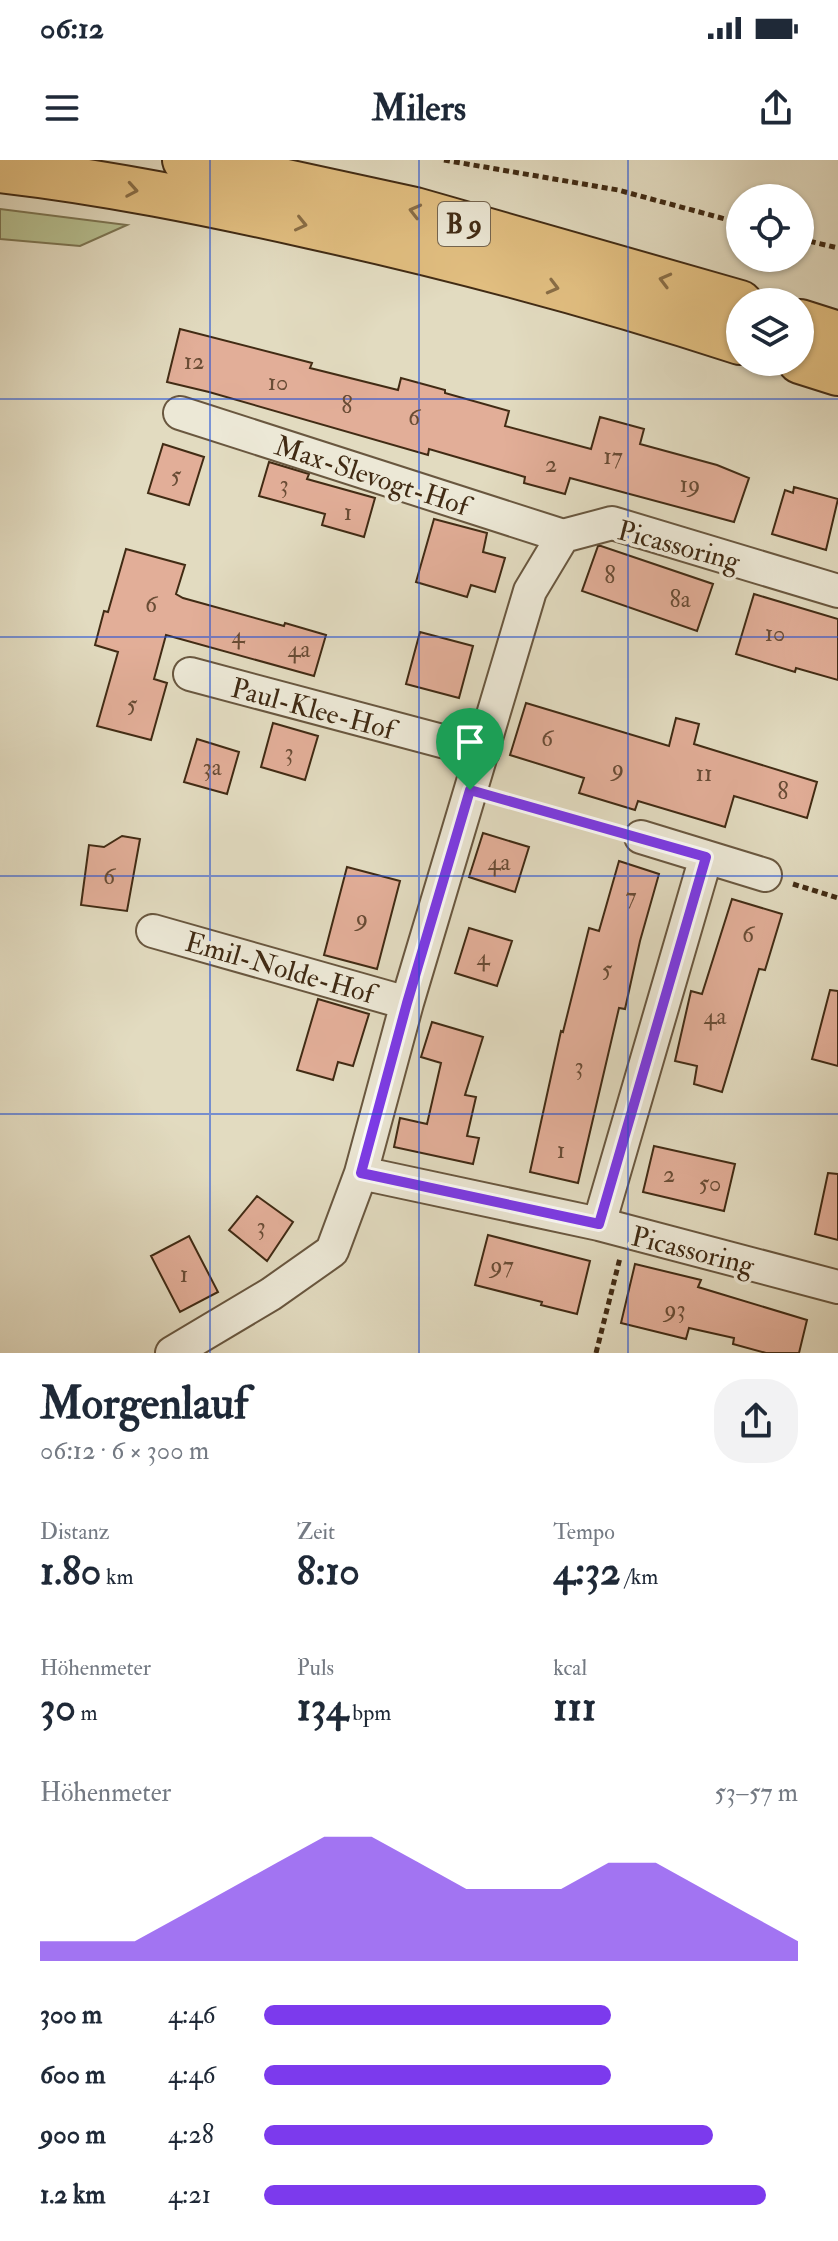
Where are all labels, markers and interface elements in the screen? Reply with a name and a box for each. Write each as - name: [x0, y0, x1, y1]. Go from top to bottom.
- text: 06:12: [40, 10, 104, 47]
- icon: menu: [40, 86, 84, 130]
- text: Milers: [372, 86, 466, 131]
- icon: share: [754, 86, 798, 130]
- one-way arrow: [126, 181, 139, 198]
- map controls: [726, 184, 814, 376]
- button: locate: [726, 184, 814, 272]
- road number: B 9: [438, 202, 490, 246]
- one-way arrow: [408, 203, 422, 220]
- one-way arrow: [294, 215, 307, 232]
- one-way arrow: [659, 272, 673, 289]
- one-way arrow: [546, 278, 560, 295]
- button: layers: [726, 288, 814, 376]
- house number: 12: [184, 346, 204, 377]
- house number: 10: [268, 367, 288, 398]
- house number: 8: [341, 390, 353, 421]
- house number: 6: [408, 402, 422, 433]
- street label: Max-Slevogt-Hof: [270, 429, 477, 526]
- house number: 17: [603, 441, 623, 472]
- house number: 2: [545, 449, 557, 480]
- house number: 5: [171, 460, 182, 491]
- house number: 3: [279, 469, 289, 500]
- house number: 19: [680, 469, 700, 500]
- house number: 1: [344, 497, 352, 528]
- street label: Picassoring: [614, 513, 745, 580]
- house number: 8: [604, 560, 616, 591]
- house number: 8a: [669, 584, 692, 615]
- house number: 6: [145, 589, 159, 620]
- house number: 10: [765, 618, 785, 649]
- house number: 4: [232, 620, 246, 651]
- house number: 4a: [288, 634, 312, 665]
- street label: Paul-Klee-Hof: [227, 671, 402, 749]
- house number: 5: [127, 689, 138, 720]
- pin: [436, 708, 504, 790]
- icon: arrive: [448, 720, 492, 764]
- house number: 6: [541, 723, 555, 754]
- house number: 3: [284, 737, 294, 768]
- house number: 3a: [202, 752, 223, 783]
- house number: 9: [610, 753, 624, 784]
- house number: 11: [695, 758, 713, 789]
- house number: 8: [777, 776, 789, 807]
- house number: 4a: [488, 847, 512, 878]
- house number: 6: [103, 861, 117, 892]
- house number: 7: [625, 881, 637, 912]
- house number: 9: [354, 903, 368, 934]
- house number: 6: [742, 919, 756, 950]
- street label: Emil-Nolde-Hof: [181, 925, 382, 1013]
- house number: 4: [477, 942, 491, 973]
- house number: 5: [602, 954, 613, 985]
- house number: 4a: [704, 1001, 728, 1032]
- house number: 3: [574, 1051, 584, 1082]
- house number: 1: [557, 1135, 565, 1166]
- house number: 2: [663, 1159, 675, 1190]
- house number: 50: [699, 1168, 721, 1199]
- house number: 3: [256, 1211, 266, 1242]
- street label: Picassoring: [628, 1219, 759, 1284]
- house number: 97: [488, 1250, 514, 1281]
- house number: 1: [180, 1259, 188, 1290]
- house number: 93: [662, 1294, 686, 1325]
- text: Morgenlauf: [40, 1377, 248, 1432]
- button: share: [714, 1379, 798, 1463]
- text: 06:12 · 6 × 300 m: [40, 1435, 209, 1467]
- text: Distanz: [40, 1518, 109, 1546]
- text: Zeit: [297, 1518, 335, 1546]
- text: Tempo: [553, 1518, 615, 1546]
- text: 1.80: [40, 1546, 101, 1597]
- text: 8:10: [297, 1546, 360, 1597]
- text: 4:32: [553, 1546, 620, 1597]
- text: km: [101, 1563, 134, 1591]
- text: /km: [620, 1563, 658, 1591]
- text: Höhenmeter: [40, 1654, 151, 1682]
- text: Puls: [297, 1654, 334, 1682]
- text: kcal: [553, 1654, 587, 1682]
- text: 30: [40, 1682, 76, 1733]
- text: 134: [297, 1682, 348, 1733]
- text: 111: [553, 1682, 596, 1733]
- text: m: [76, 1699, 98, 1727]
- text: bpm: [348, 1699, 391, 1727]
- text: Höhenmeter: [40, 1777, 171, 1809]
- text: 53–57 m: [714, 1777, 798, 1809]
- text: 300 m: [40, 1999, 102, 2031]
- text: 4:46: [168, 1999, 216, 2031]
- text: 600 m: [40, 2059, 105, 2091]
- text: 4:46: [168, 2059, 216, 2091]
- text: 900 m: [40, 2119, 106, 2151]
- text: 4:28: [168, 2119, 214, 2151]
- text: 1.2 km: [40, 2179, 106, 2211]
- text: 4:21: [168, 2179, 211, 2211]

